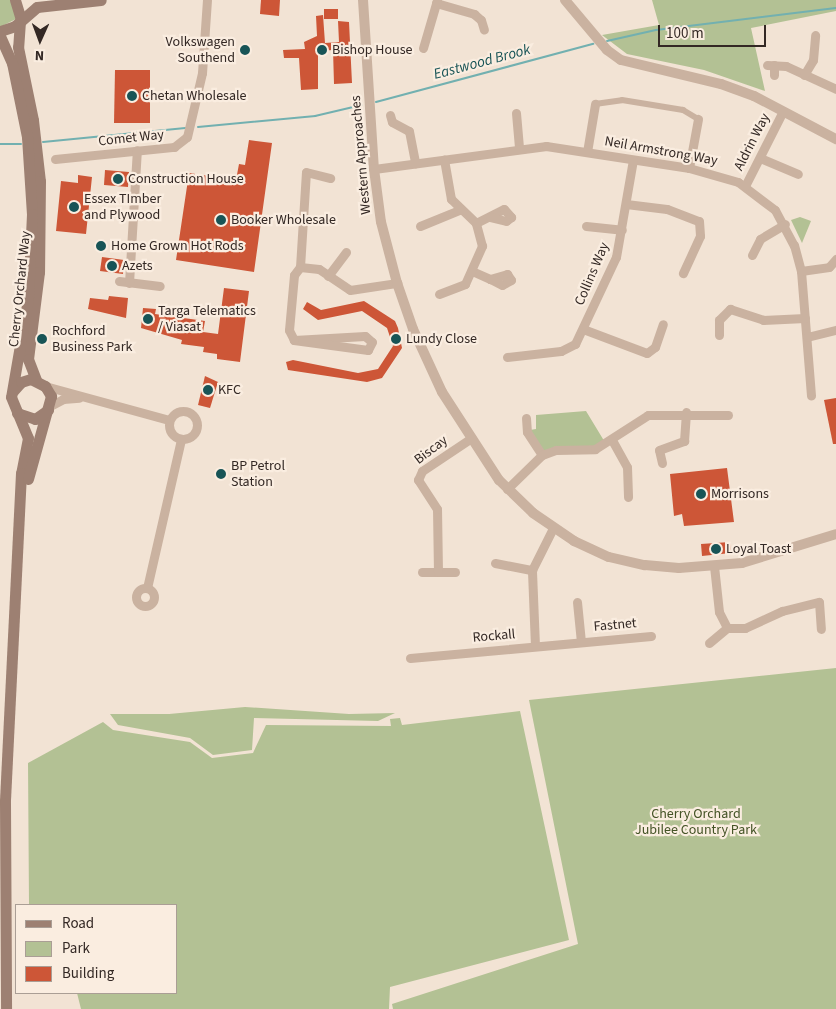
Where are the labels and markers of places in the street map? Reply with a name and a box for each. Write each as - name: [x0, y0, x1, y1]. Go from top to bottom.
- place label: Volkswagen Southend: [166, 34, 235, 66]
- place label: Bishop House: [332, 42, 412, 58]
- marker: Volkswagen Southend: [239, 44, 251, 56]
- marker: Bishop House: [316, 44, 328, 56]
- place label: Chetan Wholesale: [142, 88, 247, 104]
- marker: Chetan Wholesale: [126, 90, 138, 102]
- place label: Construction House: [128, 171, 244, 187]
- marker: Construction House: [112, 173, 124, 185]
- place label: Essex TImber and Plywood: [84, 191, 161, 223]
- marker: Essex TImber and Plywood: [68, 201, 80, 213]
- place label: Booker Wholesale: [231, 212, 336, 228]
- marker: Booker Wholesale: [215, 214, 227, 226]
- place label: Home Grown Hot Rods: [111, 238, 244, 254]
- marker: Home Grown Hot Rods: [95, 240, 107, 252]
- place label: Azets: [122, 258, 153, 274]
- marker: Azets: [106, 260, 118, 272]
- place label: Targa Telematics / Viasat: [158, 303, 256, 336]
- marker: Targa Telematics / Viasat: [142, 313, 154, 325]
- place label: Rochford Business Park: [52, 323, 132, 356]
- place label: Lundy Close: [406, 331, 477, 347]
- marker: Rochford Business Park: [36, 333, 48, 345]
- marker: Lundy Close: [390, 333, 402, 345]
- place label: KFC: [218, 382, 241, 398]
- marker: KFC: [202, 384, 214, 396]
- place label: BP Petrol Station: [231, 458, 285, 491]
- marker: BP Petrol Station: [215, 468, 227, 480]
- place label: Morrisons: [711, 486, 769, 502]
- marker: Morrisons: [695, 488, 707, 500]
- place label: Loyal Toast: [726, 541, 791, 557]
- marker: Loyal Toast: [710, 543, 722, 555]

